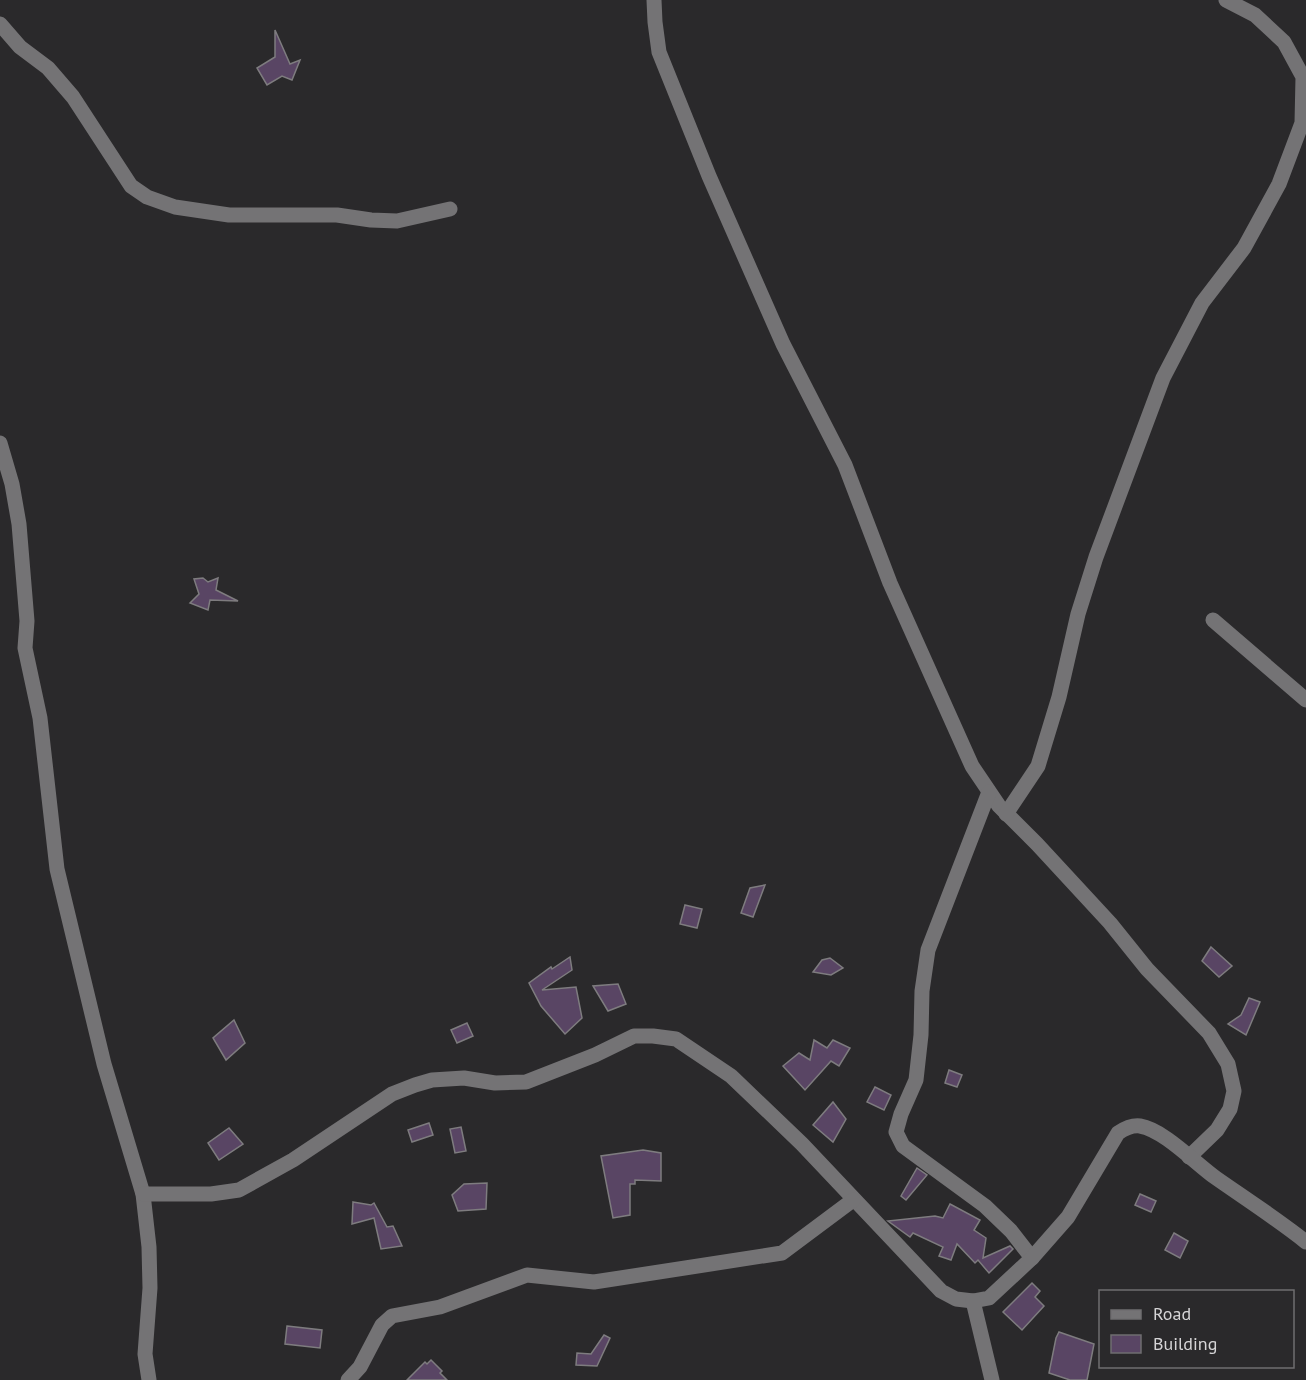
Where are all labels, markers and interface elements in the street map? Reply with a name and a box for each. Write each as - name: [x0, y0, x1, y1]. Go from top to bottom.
- legend: [1099, 1290, 1294, 1368]
- text: Road: [1153, 1302, 1191, 1325]
- text: Building: [1153, 1332, 1217, 1355]

